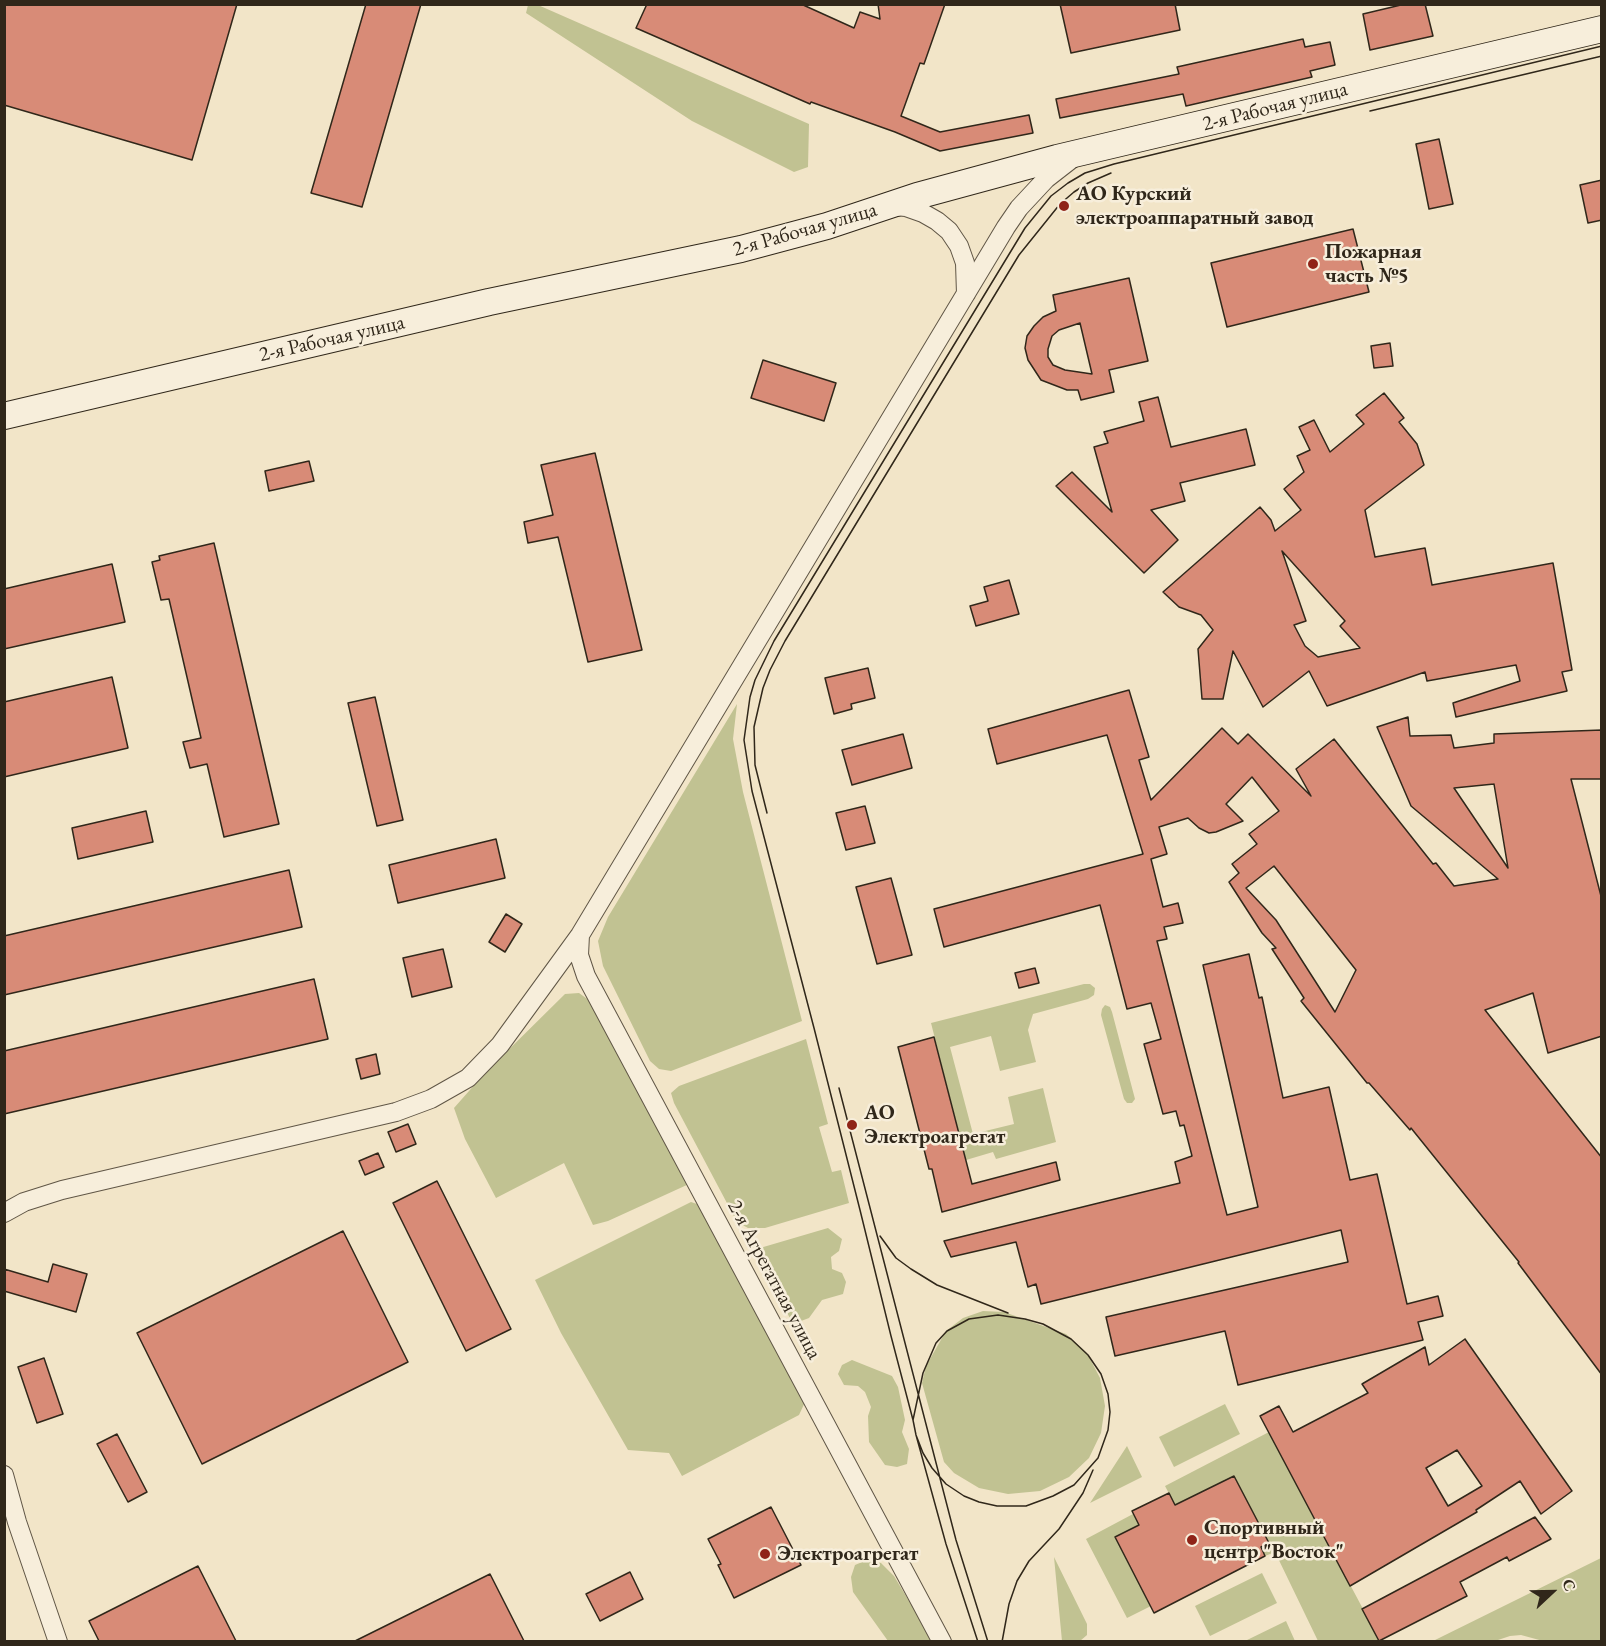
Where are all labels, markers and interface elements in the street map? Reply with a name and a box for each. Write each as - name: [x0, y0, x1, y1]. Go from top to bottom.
- street label: 2-я Рабочая улица: [1200, 77, 1350, 137]
- place label: АО Курский электроаппаратный завод: [1076, 181, 1314, 231]
- street label: 2-я Рабочая улица: [730, 197, 880, 263]
- marker: АО Курский электроаппаратный завод: [1057, 199, 1071, 213]
- place label: Пожарная часть №5: [1325, 239, 1422, 289]
- marker: Пожарная часть №5: [1306, 257, 1320, 271]
- street label: 2-я Рабочая улица: [257, 310, 407, 368]
- place label: АО Электроагрегат: [864, 1100, 1006, 1150]
- marker: АО Электроагрегат: [845, 1118, 859, 1132]
- street label: 2-я Агрегатная улица: [721, 1196, 827, 1364]
- place label: Спортивный центр "Восток": [1204, 1515, 1344, 1565]
- marker: Спортивный центр "Восток": [1185, 1533, 1199, 1547]
- place label: Электроагрегат: [777, 1541, 919, 1567]
- marker: Электроагрегат: [758, 1547, 772, 1561]
- north arrow: [1522, 1562, 1582, 1622]
- text: С: [1557, 1576, 1581, 1594]

